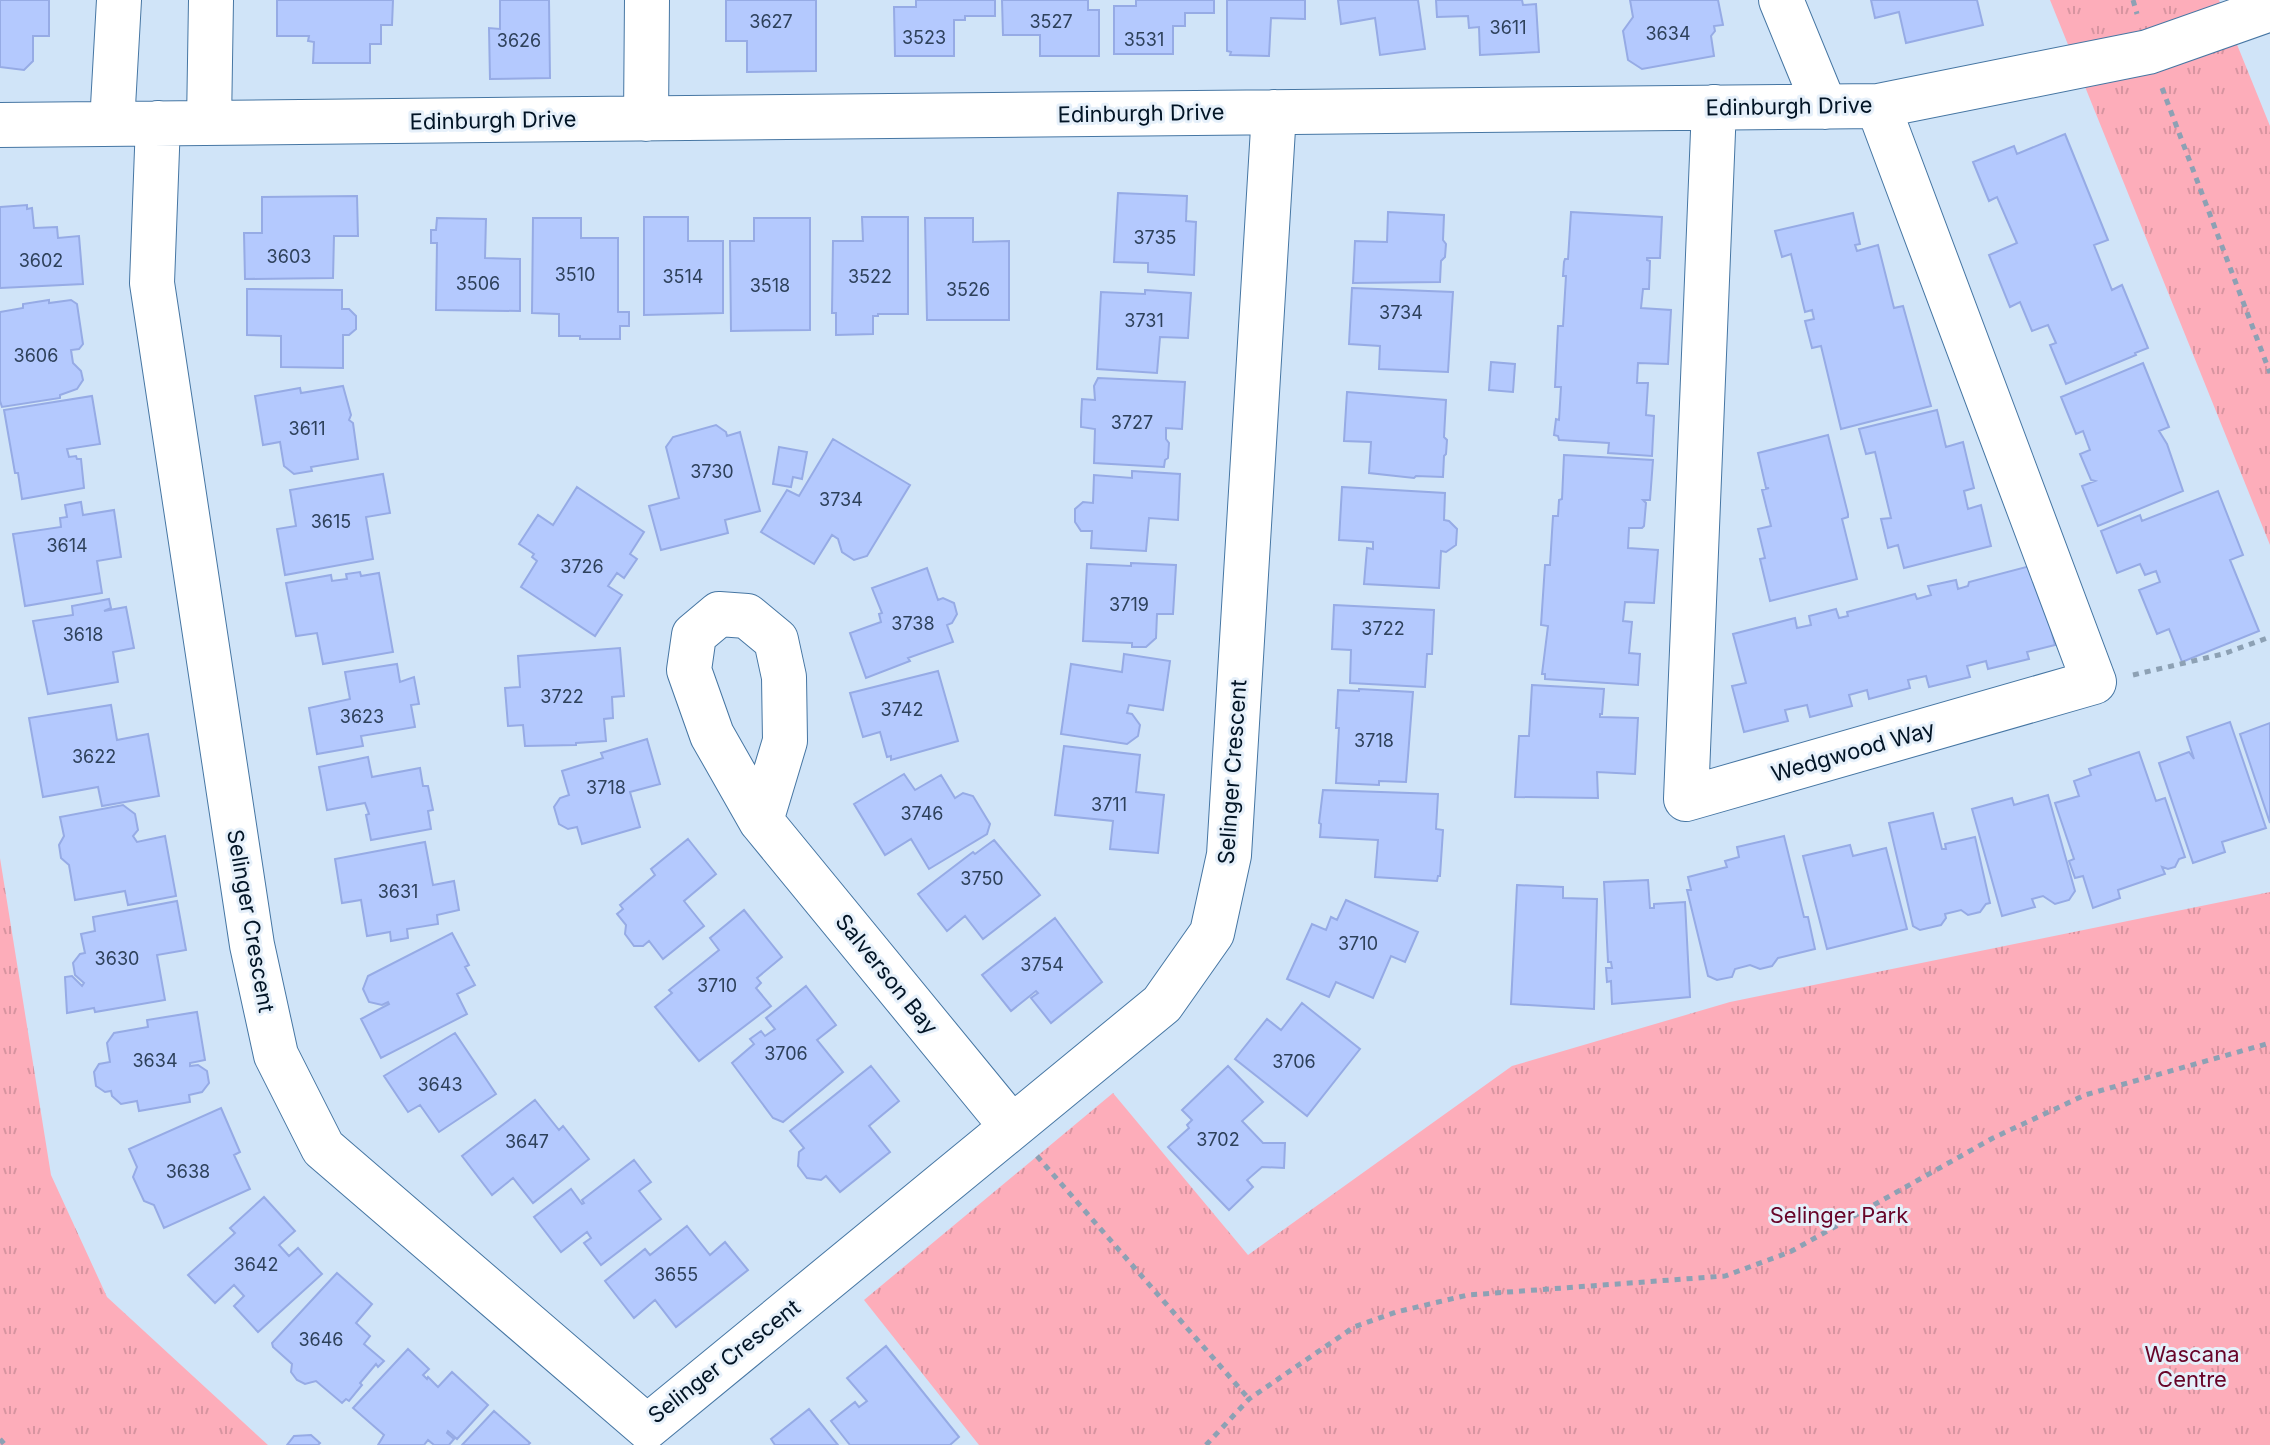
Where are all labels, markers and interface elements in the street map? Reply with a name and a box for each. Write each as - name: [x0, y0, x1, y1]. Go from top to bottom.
- house number: 3627: [749, 11, 793, 32]
- house number: 3527: [1029, 11, 1073, 32]
- house number: 3611: [1490, 17, 1526, 38]
- house number: 3634: [1645, 23, 1691, 44]
- house number: 3523: [902, 27, 946, 48]
- house number: 3531: [1124, 29, 1164, 50]
- house number: 3626: [497, 30, 541, 51]
- street label: Edinburgh Drive: [1705, 92, 1873, 120]
- street label: Edinburgh Drive: [1057, 99, 1225, 127]
- street label: Edinburgh Drive: [409, 106, 577, 134]
- house number: 3735: [1133, 227, 1177, 248]
- house number: 3603: [267, 246, 311, 267]
- house number: 3602: [19, 250, 63, 271]
- house number: 3510: [555, 264, 595, 285]
- house number: 3514: [662, 266, 704, 287]
- house number: 3522: [848, 266, 892, 287]
- house number: 3506: [456, 273, 500, 294]
- house number: 3518: [750, 275, 790, 296]
- house number: 3526: [946, 279, 990, 300]
- house number: 3734: [1379, 302, 1423, 323]
- house number: 3731: [1124, 310, 1164, 331]
- house number: 3606: [14, 345, 58, 366]
- house number: 3727: [1111, 412, 1153, 433]
- house number: 3611: [289, 418, 325, 439]
- house number: 3730: [690, 461, 734, 482]
- house number: 3734: [819, 489, 863, 510]
- house number: 3615: [311, 511, 351, 532]
- house number: 3614: [46, 535, 88, 556]
- house number: 3726: [560, 556, 604, 577]
- house number: 3719: [1109, 594, 1149, 615]
- house number: 3738: [891, 613, 935, 634]
- house number: 3722: [1361, 618, 1405, 639]
- house number: 3618: [63, 624, 103, 645]
- street label: Selinger Crescent: [1213, 679, 1251, 865]
- house number: 3722: [540, 686, 584, 707]
- house number: 3742: [881, 699, 923, 720]
- house number: 3623: [340, 706, 384, 727]
- street label: Wedgwood Way: [1768, 715, 1938, 787]
- house number: 3718: [1354, 730, 1394, 751]
- house number: 3622: [72, 746, 116, 767]
- house number: 3718: [586, 777, 626, 798]
- house number: 3711: [1091, 794, 1127, 815]
- house number: 3746: [900, 803, 944, 824]
- street label: Selinger Crescent: [222, 827, 280, 1015]
- house number: 3750: [960, 868, 1004, 889]
- house number: 3631: [378, 881, 418, 902]
- street label: Salverson Bay: [830, 908, 944, 1040]
- house number: 3710: [1338, 933, 1378, 954]
- house number: 3630: [95, 948, 139, 969]
- house number: 3754: [1020, 954, 1064, 975]
- house number: 3710: [697, 975, 737, 996]
- house number: 3706: [764, 1043, 808, 1064]
- house number: 3634: [132, 1050, 178, 1071]
- house number: 3706: [1272, 1051, 1316, 1072]
- house number: 3643: [417, 1074, 463, 1095]
- house number: 3702: [1196, 1129, 1240, 1150]
- house number: 3647: [505, 1131, 549, 1152]
- house number: 3638: [166, 1161, 210, 1182]
- park label: Selinger Park: [1770, 1202, 1908, 1228]
- house number: 3642: [234, 1254, 278, 1275]
- house number: 3655: [654, 1264, 698, 1285]
- street label: Selinger Crescent: [643, 1294, 805, 1428]
- house number: 3646: [298, 1329, 344, 1350]
- park label: Wascana Centre: [2144, 1341, 2240, 1392]

